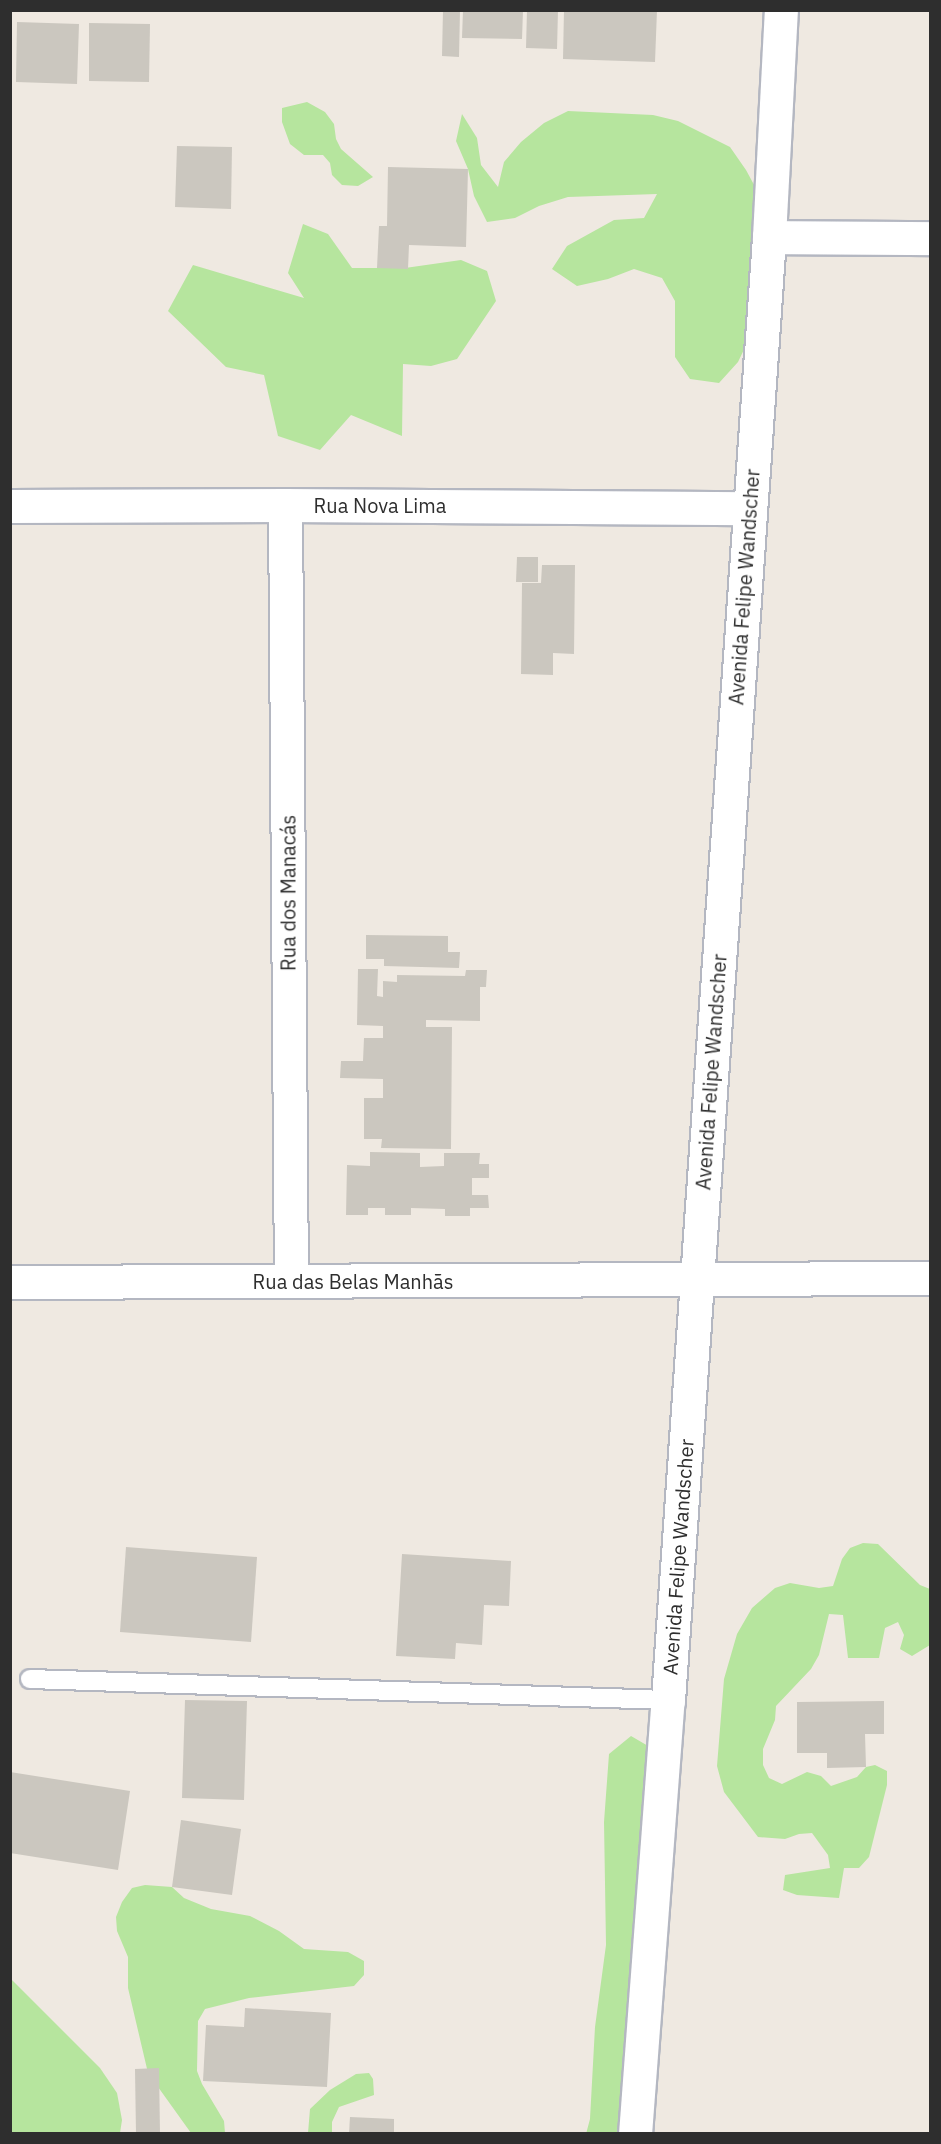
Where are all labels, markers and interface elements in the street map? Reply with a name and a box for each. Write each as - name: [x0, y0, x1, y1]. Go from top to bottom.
- street label: Avenida Felipe Wandscher: [724, 468, 764, 706]
- street label: Rua Nova Lima: [314, 493, 446, 517]
- street label: Rua dos Manacás: [276, 815, 300, 971]
- street label: Avenida Felipe Wandscher: [691, 953, 731, 1191]
- street label: Rua das Belas Manhãs: [253, 1269, 453, 1293]
- street label: Avenida Felipe Wandscher: [658, 1438, 698, 1676]

